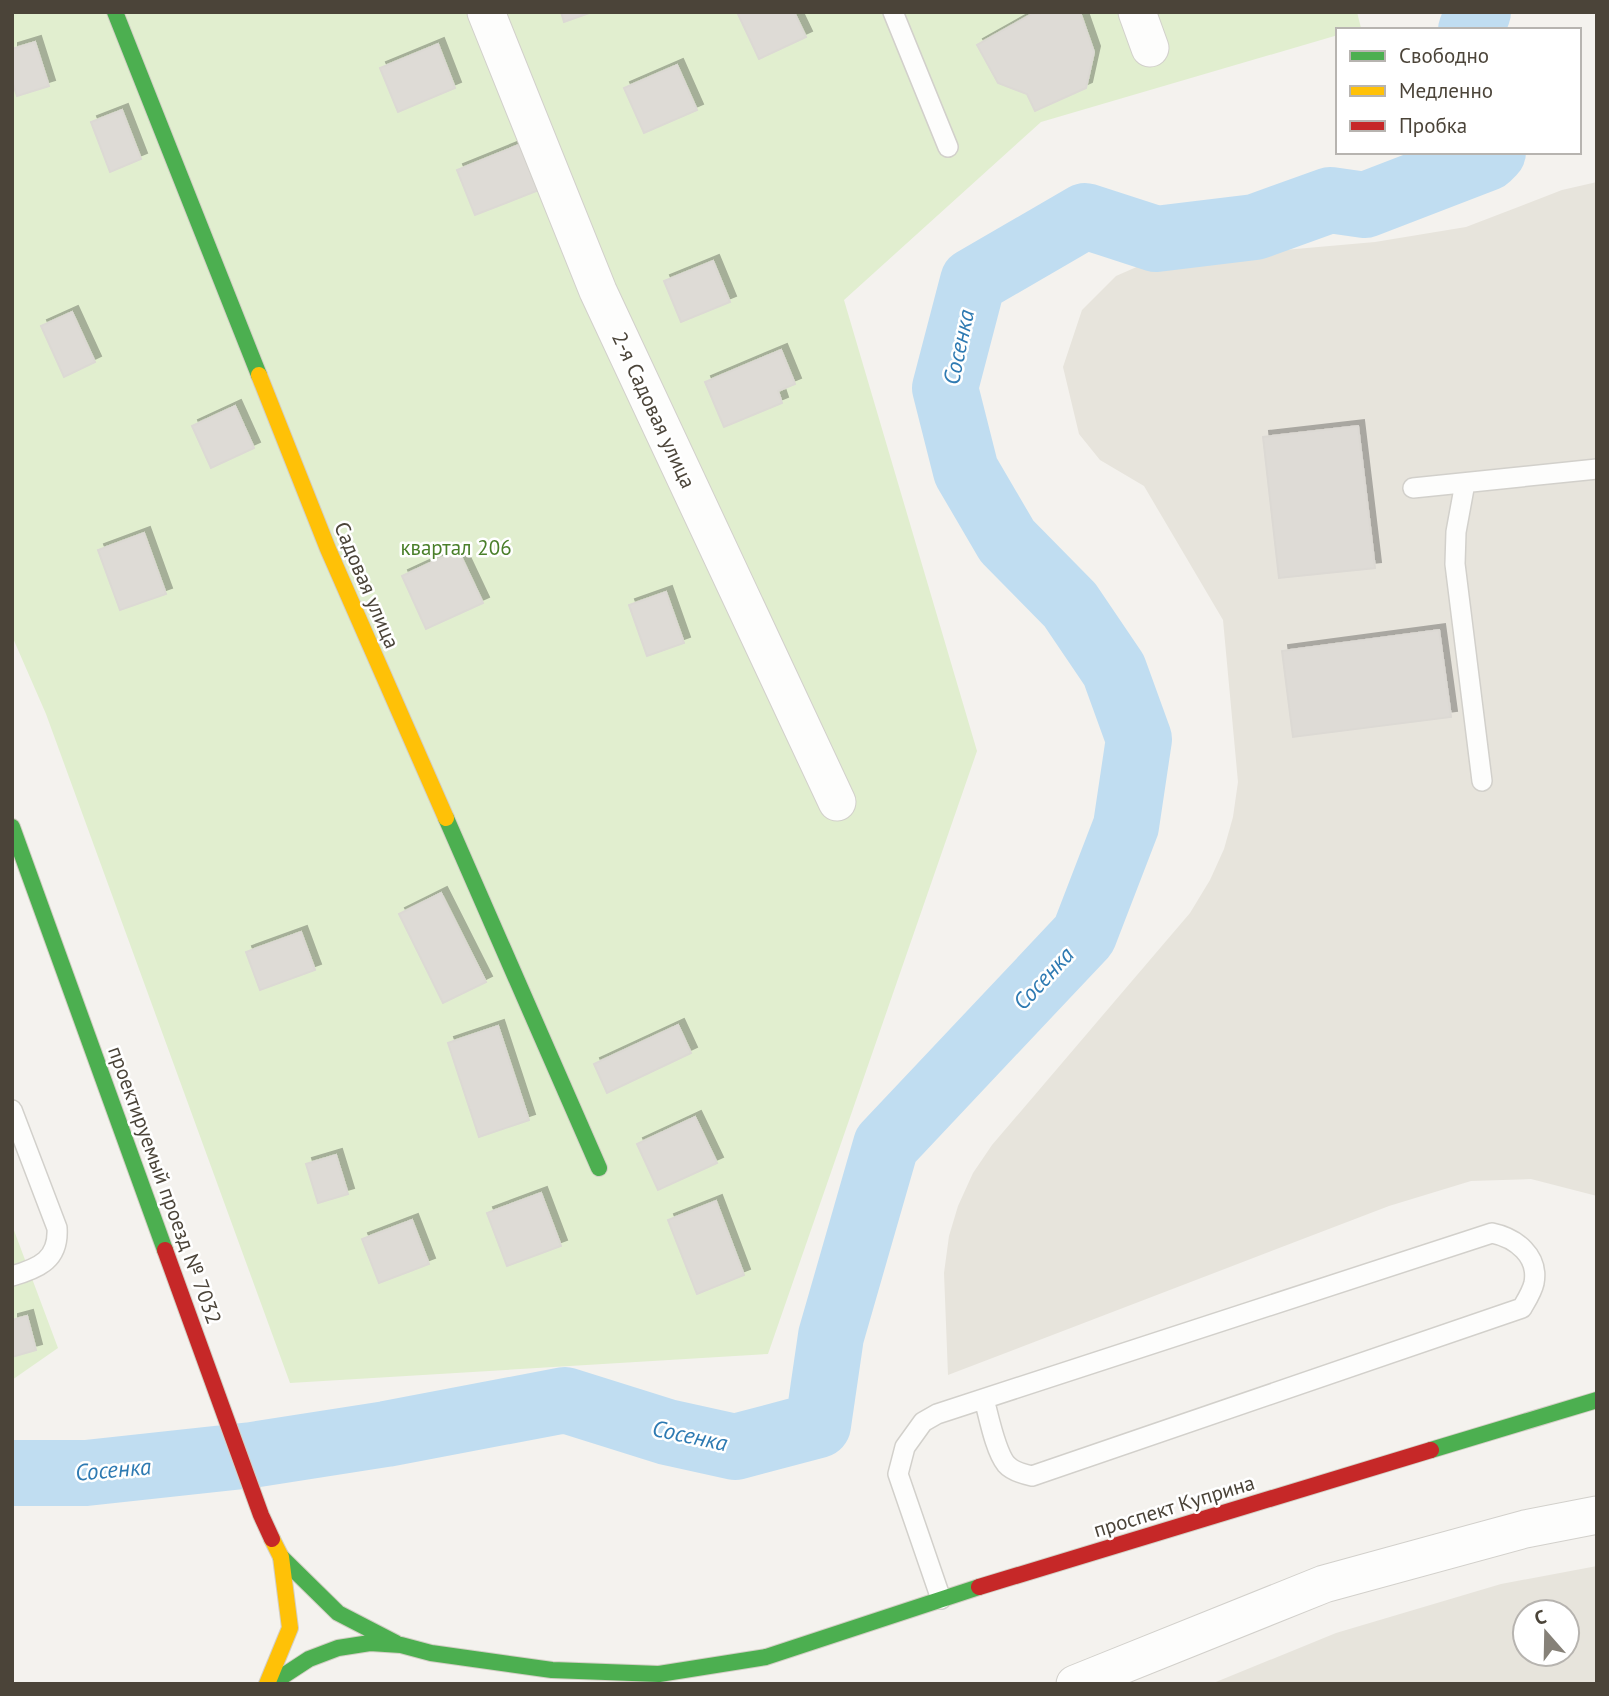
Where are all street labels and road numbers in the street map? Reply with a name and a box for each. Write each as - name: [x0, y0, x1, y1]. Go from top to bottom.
- street label: 2-я Садовая улица: [606, 327, 702, 493]
- street label: Садовая улица: [328, 518, 406, 652]
- street label: проектируемый проезд № 7032: [102, 1042, 228, 1328]
- street label: проспект Куприна: [1090, 1469, 1258, 1543]

